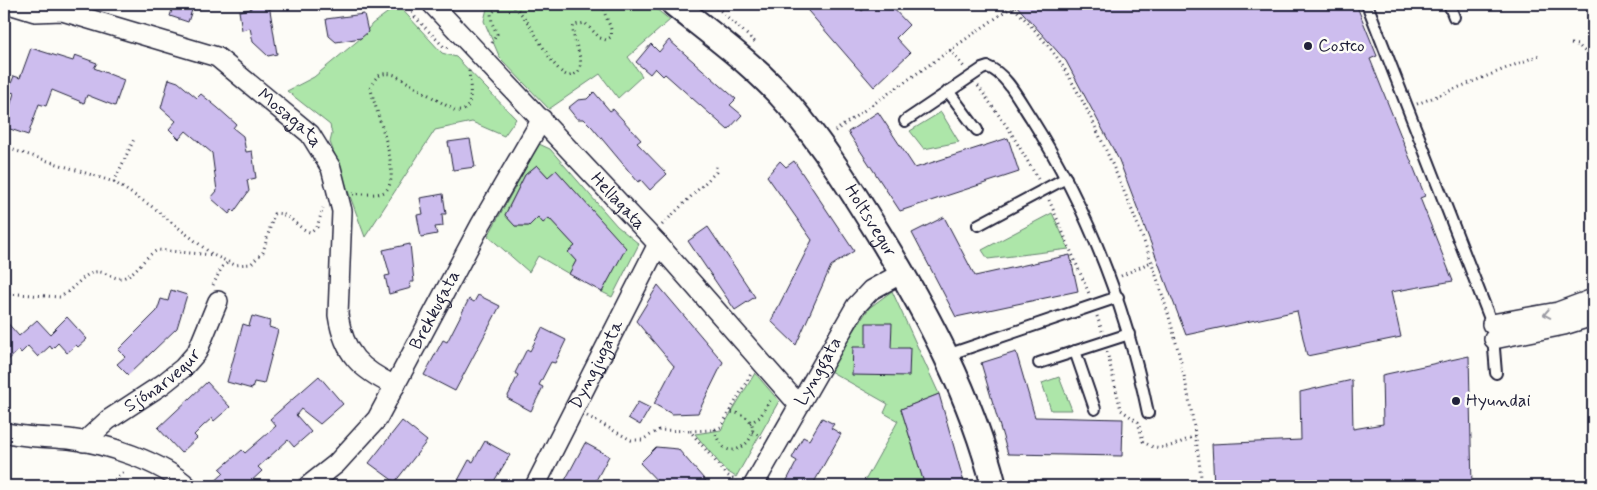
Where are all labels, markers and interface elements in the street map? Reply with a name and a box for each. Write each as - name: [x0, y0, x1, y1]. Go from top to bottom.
- place label: Costco: [1318, 34, 1365, 58]
- marker: Costco: [1302, 40, 1314, 52]
- street label: Mosagata: [252, 83, 328, 152]
- street label: Hellagata: [585, 167, 651, 235]
- street label: Holtsvegur: [839, 180, 902, 262]
- street label: Brekkugata: [404, 266, 466, 354]
- one-way arrow: [1542, 308, 1551, 319]
- street label: Dyngjugata: [564, 316, 629, 413]
- street label: Lynggata: [789, 333, 848, 410]
- street label: Sjónarvegur: [119, 343, 207, 418]
- place label: Hyundai: [1466, 389, 1531, 413]
- marker: Hyundai: [1450, 395, 1462, 407]

